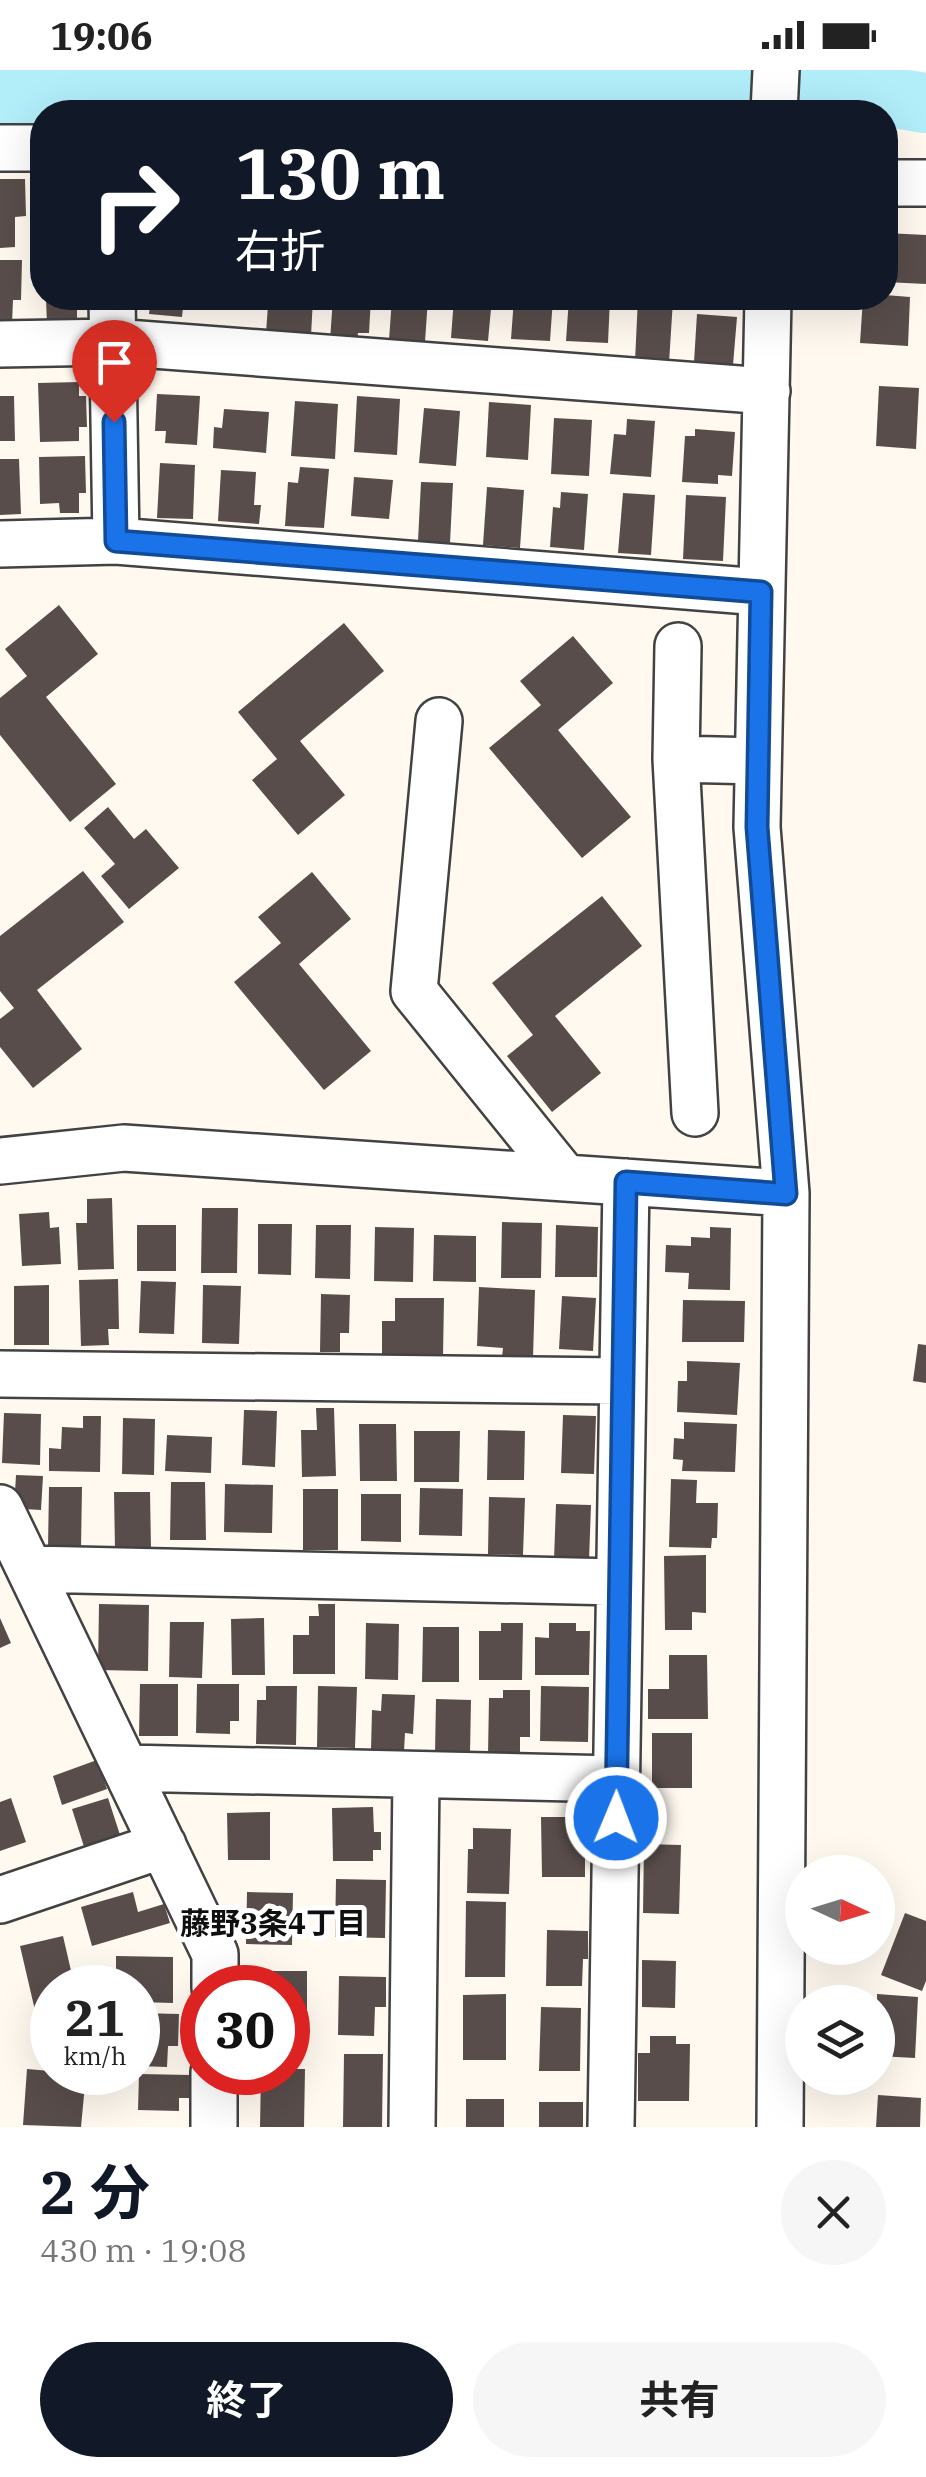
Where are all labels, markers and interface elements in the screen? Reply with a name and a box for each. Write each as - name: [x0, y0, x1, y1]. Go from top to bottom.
- text: 19:06: [50, 11, 153, 60]
- text: 130 m: [235, 127, 445, 218]
- icon: right: [70, 140, 200, 270]
- text: 右折: [235, 221, 325, 279]
- pin: [72, 320, 157, 423]
- icon: arrive: [87, 335, 142, 390]
- position arrow: [564, 1766, 668, 1870]
- north arrow: [785, 1855, 895, 1965]
- map controls: [785, 1855, 895, 2095]
- district label: 藤野3条4丁目: [180, 1903, 366, 1942]
- speed limit sign: 30: [180, 1965, 310, 2095]
- text: 21: [65, 1985, 125, 2050]
- button: layers: [785, 1985, 895, 2095]
- text: km/h: [63, 2039, 127, 2072]
- text: 2 分: [40, 2152, 150, 2231]
- button: close: [781, 2160, 886, 2265]
- text: 430 m · 19:08: [40, 2229, 247, 2271]
- button: 終了: [40, 2342, 453, 2457]
- button: 共有: [473, 2342, 886, 2457]

